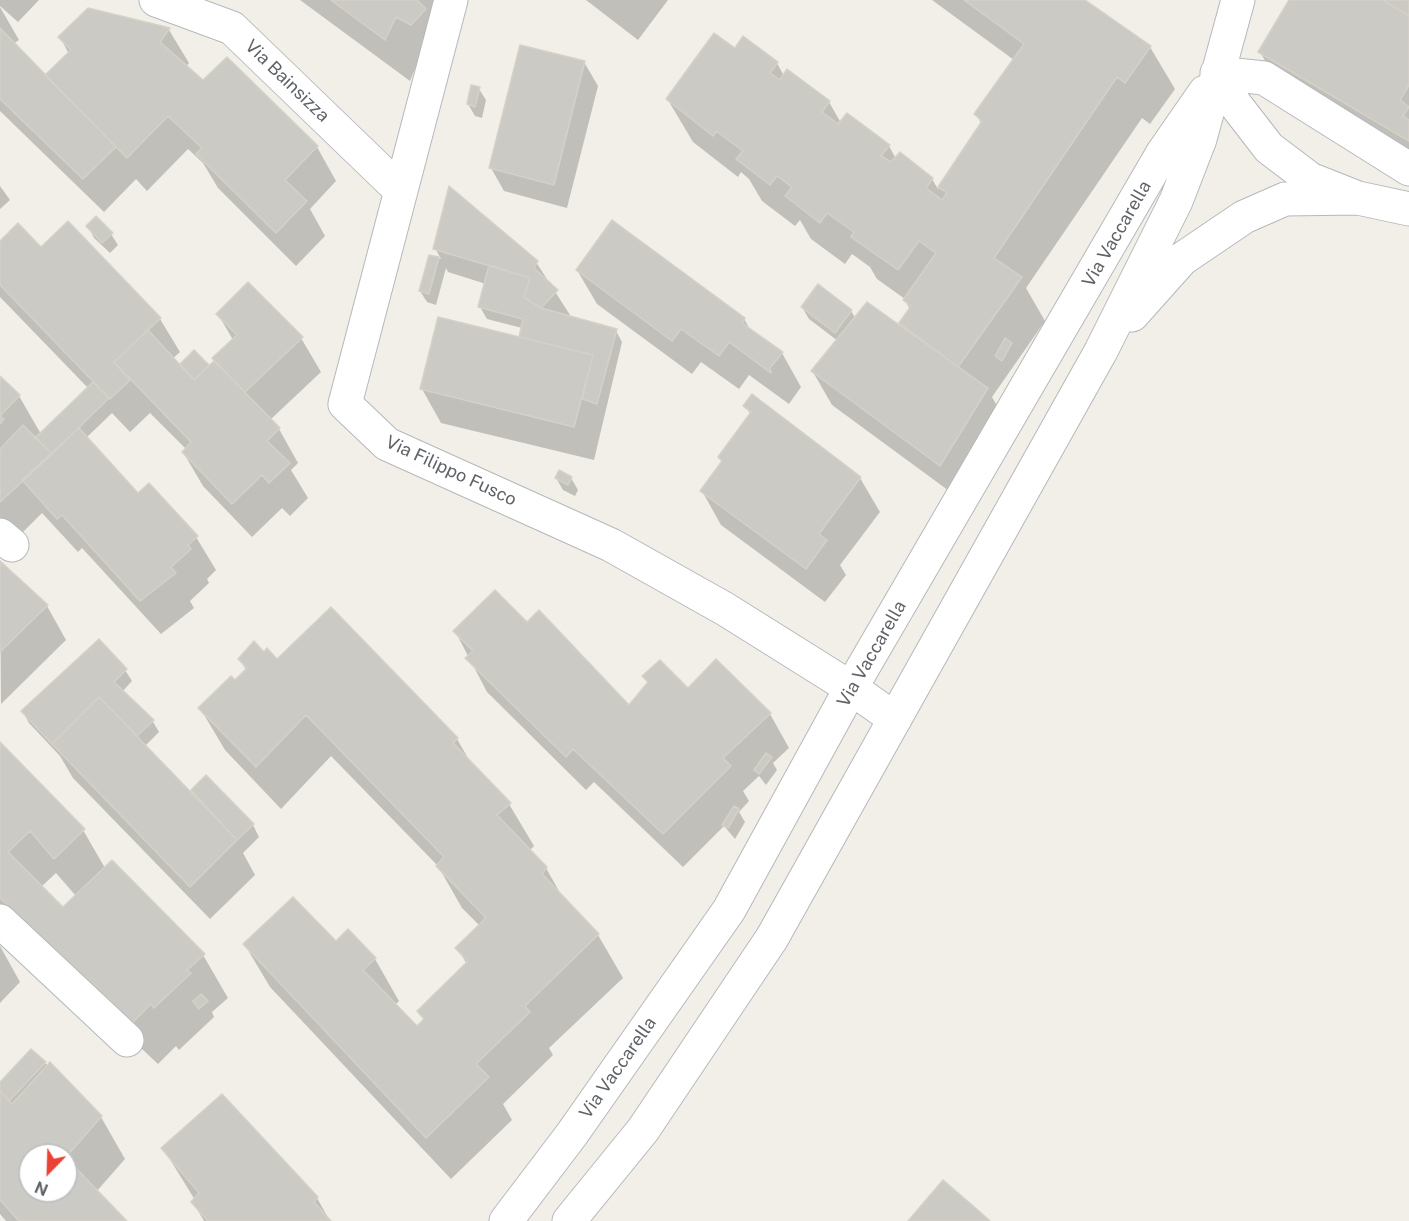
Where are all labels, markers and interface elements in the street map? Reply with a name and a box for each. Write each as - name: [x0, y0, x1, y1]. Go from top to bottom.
- street label: Via Bainsizza: [240, 35, 334, 127]
- street label: Via Vaccarella: [1078, 177, 1156, 291]
- street label: Via Filippo Fusco: [382, 431, 520, 511]
- street label: Via Vaccarella: [833, 597, 911, 711]
- street label: Via Vaccarella: [575, 1013, 661, 1123]
- north arrow: [18, 1143, 78, 1203]
- text: N: [32, 1177, 51, 1199]

